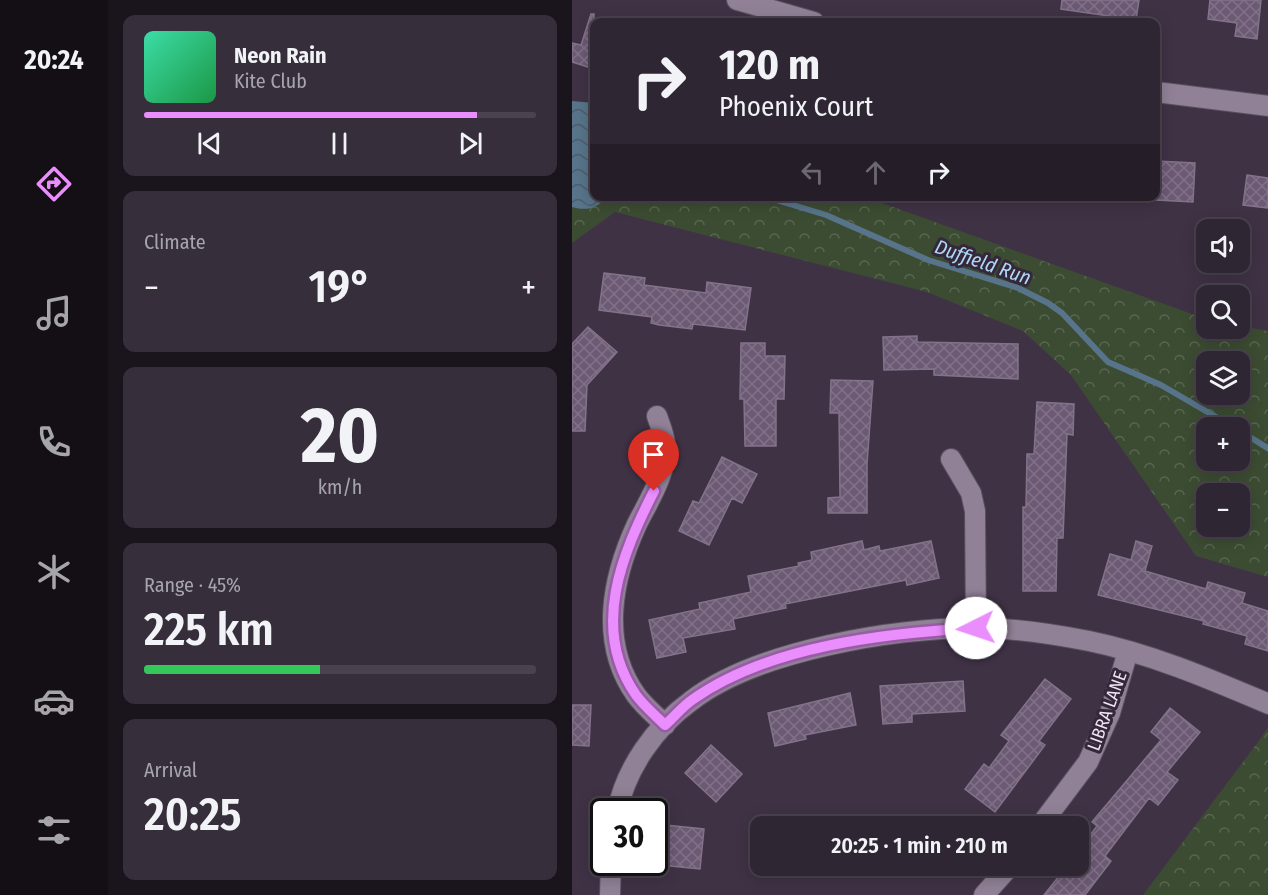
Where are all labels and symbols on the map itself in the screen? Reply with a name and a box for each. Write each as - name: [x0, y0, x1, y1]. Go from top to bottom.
- water label: Duffield Run: [932, 234, 1034, 290]
- pin: [628, 429, 679, 491]
- position arrow: [944, 596, 1008, 660]
- street label: LIBRA LANE: [1082, 668, 1132, 754]
- speed limit sign: 30: [590, 798, 668, 876]

